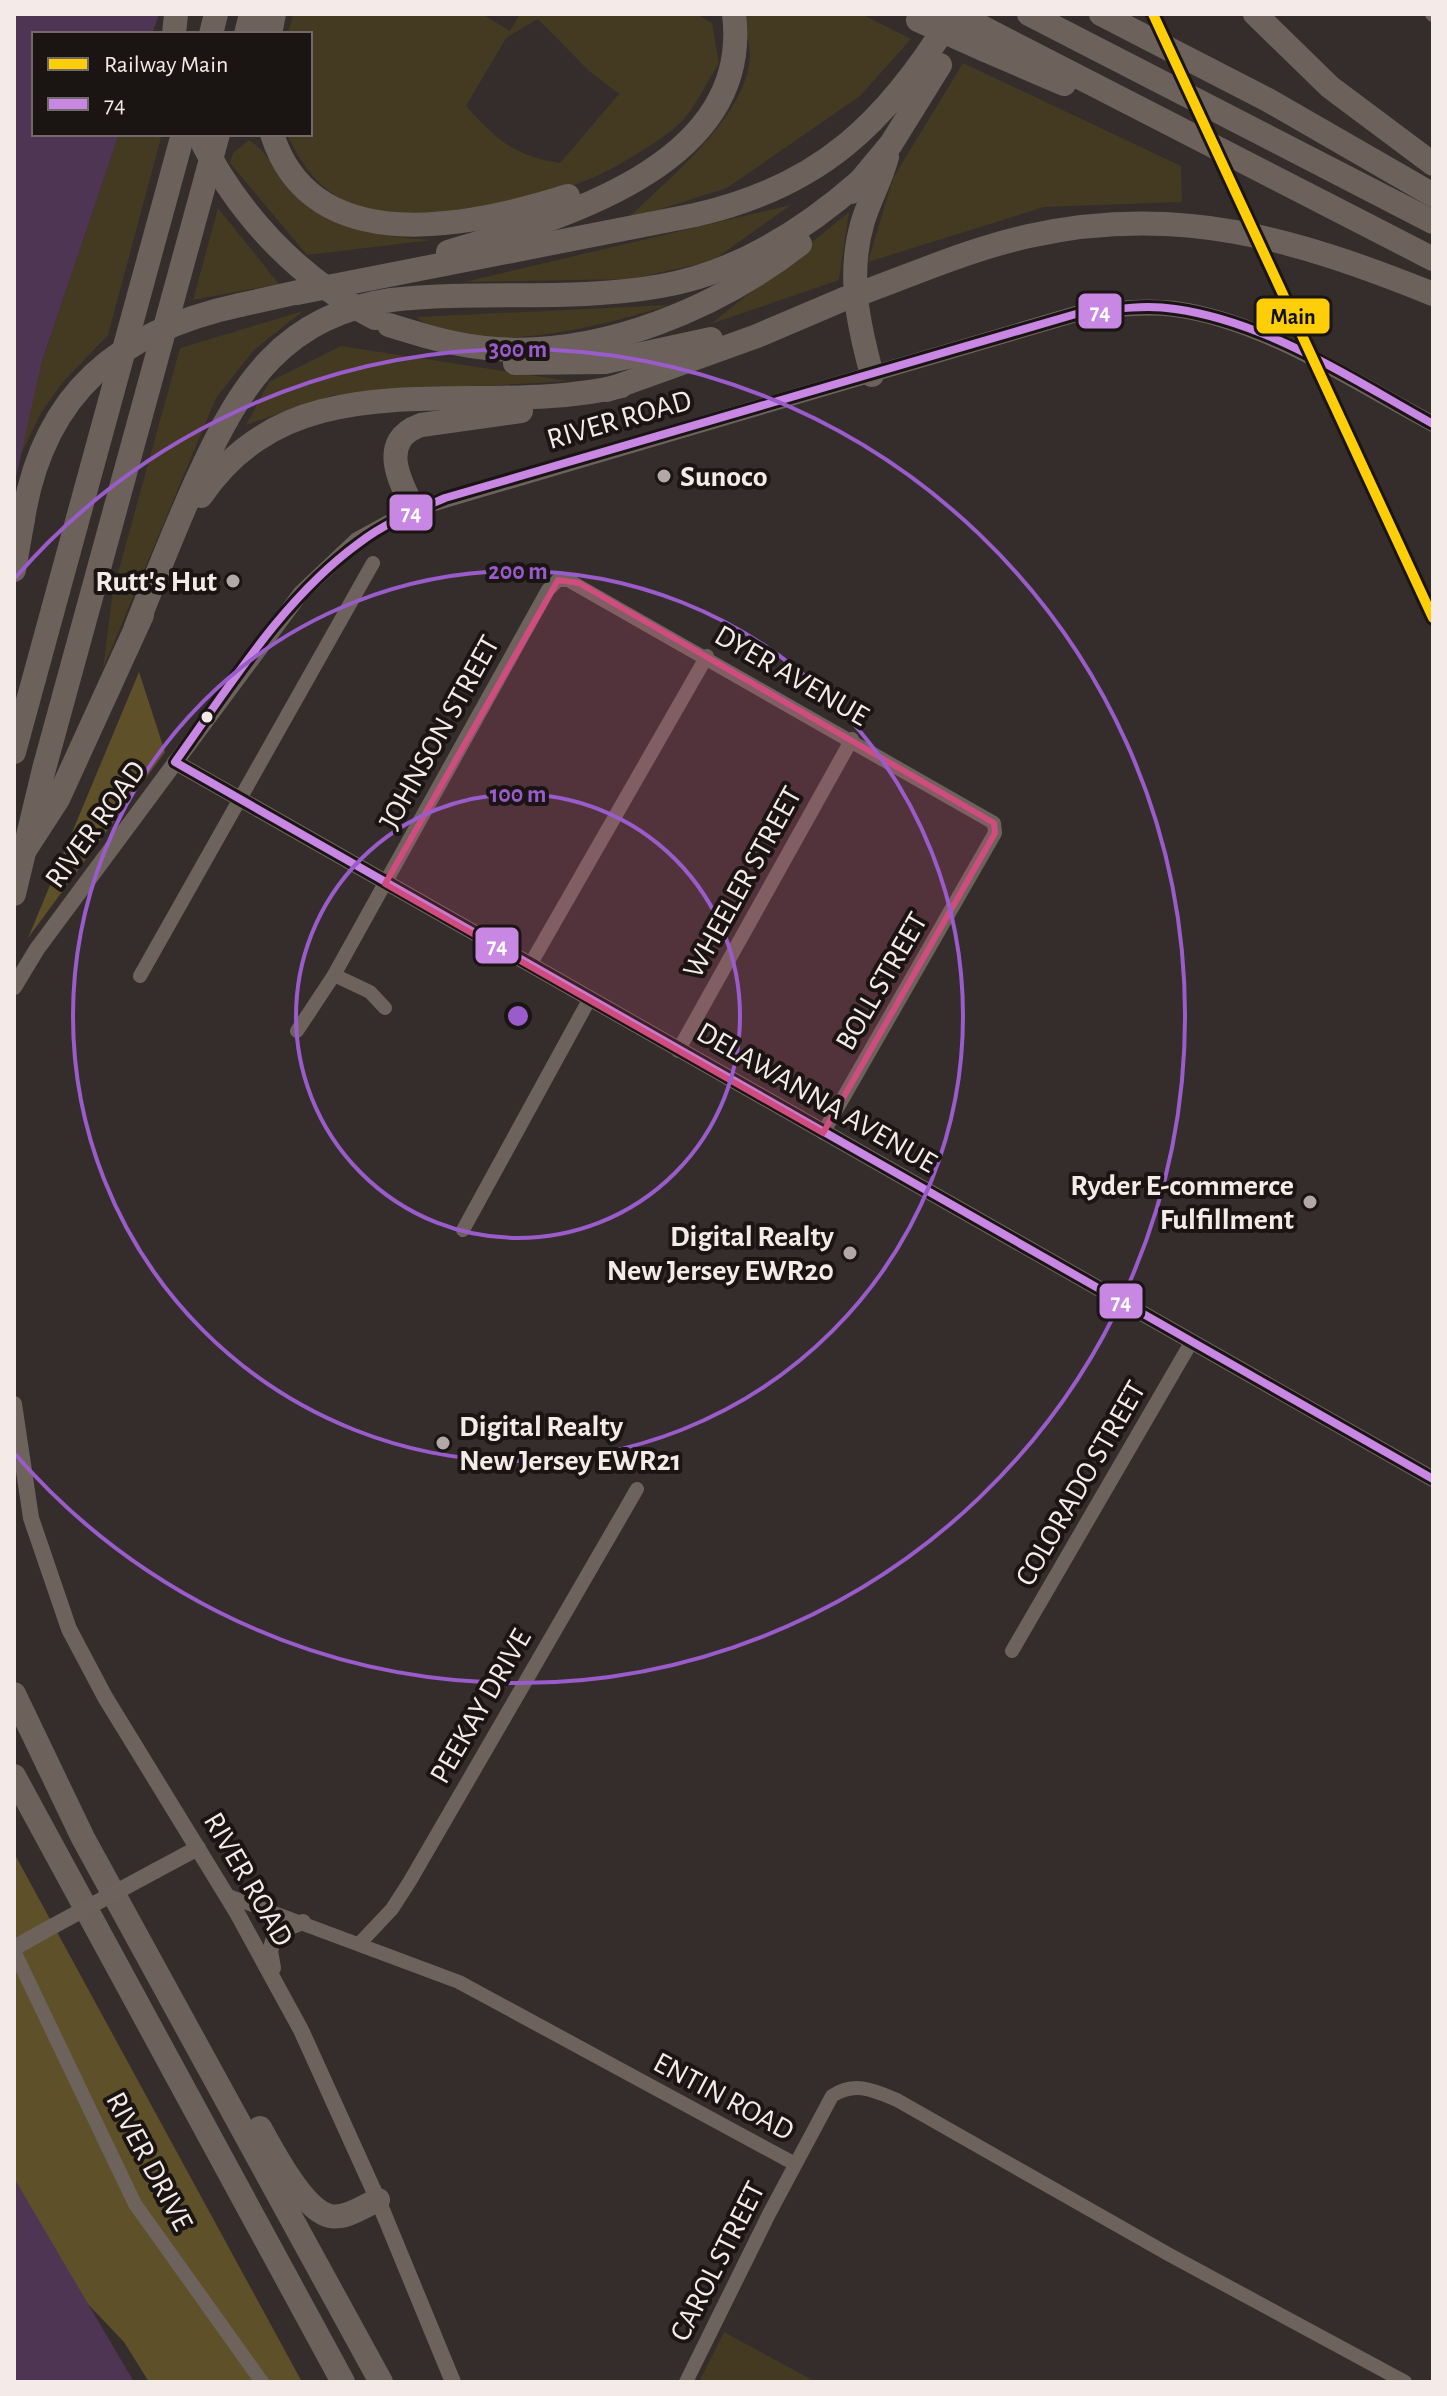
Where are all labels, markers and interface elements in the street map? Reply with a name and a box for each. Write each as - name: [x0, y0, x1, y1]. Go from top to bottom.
- legend: [32, 32, 312, 136]
- text: Railway Main: [104, 53, 228, 77]
- text: 74: [104, 93, 126, 117]
- line badge: 74: [1077, 292, 1123, 330]
- line badge: Main: [1255, 297, 1331, 335]
- text: 74: [1090, 301, 1110, 323]
- text: Main: [1270, 306, 1316, 328]
- text: 300 m: [489, 338, 547, 362]
- street label: RIVER ROAD: [544, 385, 695, 455]
- place label: Sunoco: [680, 462, 767, 492]
- marker: Sunoco: [655, 467, 673, 485]
- line badge: 74: [388, 493, 434, 532]
- text: 74: [401, 502, 421, 524]
- text: 200 m: [488, 560, 548, 584]
- place label: Rutt's Hut: [95, 567, 217, 597]
- marker: Rutt's Hut: [224, 572, 242, 590]
- street label: DYER AVENUE: [709, 620, 874, 732]
- street label: JOHNSON STREET: [374, 630, 506, 834]
- unlabelled marker: [199, 709, 215, 725]
- street label: RIVER ROAD: [40, 756, 152, 894]
- street label: WHEELER STREET: [678, 782, 808, 983]
- text: 100 m: [490, 783, 546, 807]
- street label: BOLL STREET: [830, 907, 933, 1056]
- line badge: 74: [474, 926, 520, 965]
- text: 74: [487, 935, 507, 957]
- centre of rings: [504, 1002, 532, 1030]
- street label: DELAWANNA AVENUE: [691, 1017, 942, 1179]
- place label: Ryder E-commerce Fulfillment: [1070, 1171, 1294, 1235]
- marker: Ryder E-commerce Fulfillment: [1301, 1193, 1319, 1211]
- place label: Digital Realty New Jersey EWR20: [607, 1222, 835, 1286]
- marker: Digital Realty New Jersey EWR20: [841, 1244, 859, 1262]
- line badge: 74: [1098, 1282, 1144, 1320]
- text: 74: [1111, 1291, 1131, 1313]
- street label: COLORADO STREET: [1010, 1376, 1152, 1591]
- place label: Digital Realty New Jersey EWR21: [459, 1412, 681, 1476]
- marker: Digital Realty New Jersey EWR21: [434, 1434, 452, 1452]
- street label: PEEKAY DRIVE: [425, 1624, 537, 1789]
- street label: RIVER ROAD: [198, 1808, 298, 1951]
- street label: ENTIN ROAD: [648, 2047, 799, 2146]
- street label: RIVER DRIVE: [100, 2087, 198, 2236]
- street label: CAROL STREET: [665, 2177, 771, 2346]

